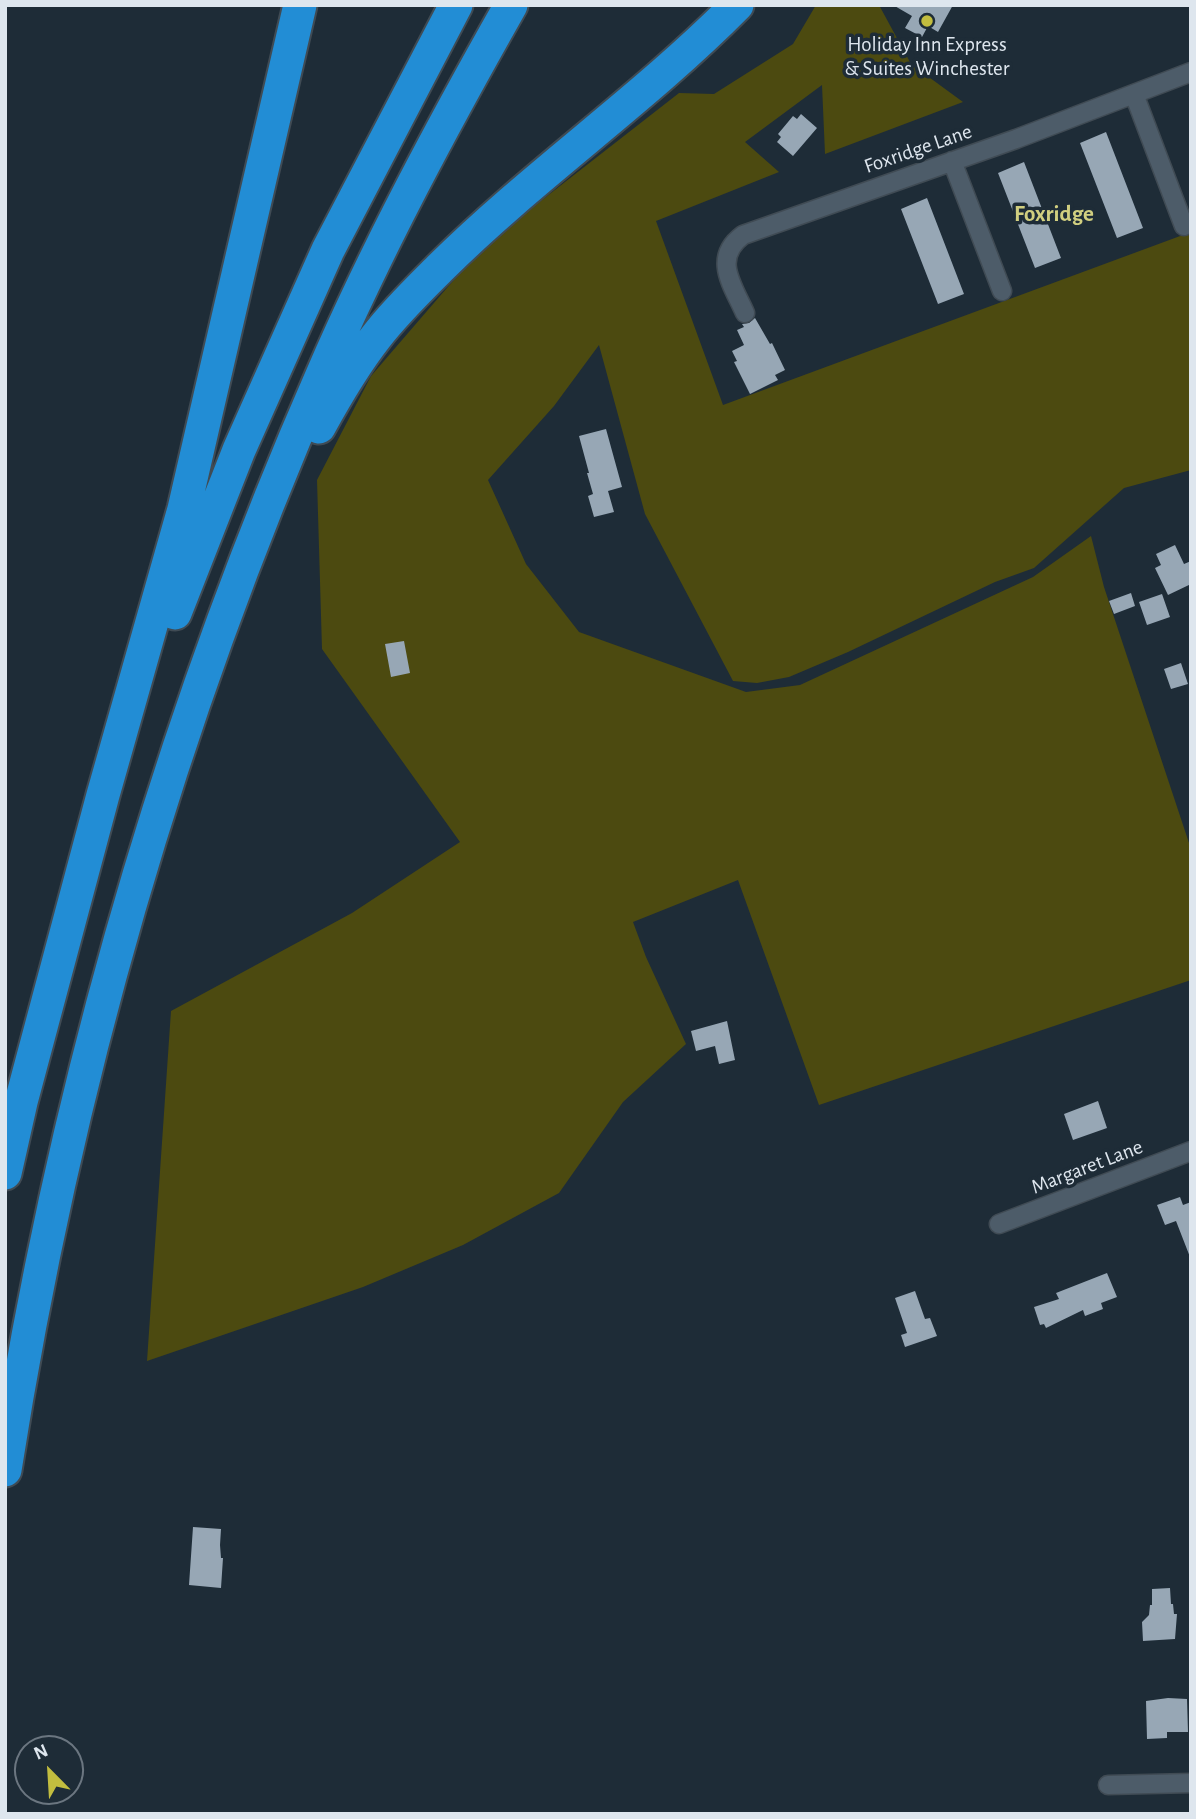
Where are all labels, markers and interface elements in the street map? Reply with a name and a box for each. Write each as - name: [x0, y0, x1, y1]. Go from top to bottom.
- marker: Holiday Inn Express & Suites Winchester: [919, 13, 935, 29]
- place label: Holiday Inn Express & Suites Winchester: [844, 32, 1010, 82]
- street label: Foxridge Lane: [861, 119, 975, 179]
- district label: Foxridge: [1014, 200, 1094, 228]
- street label: Margaret Lane: [1028, 1134, 1146, 1200]
- north arrow: [14, 1735, 84, 1805]
- text: N: [31, 1741, 51, 1764]

